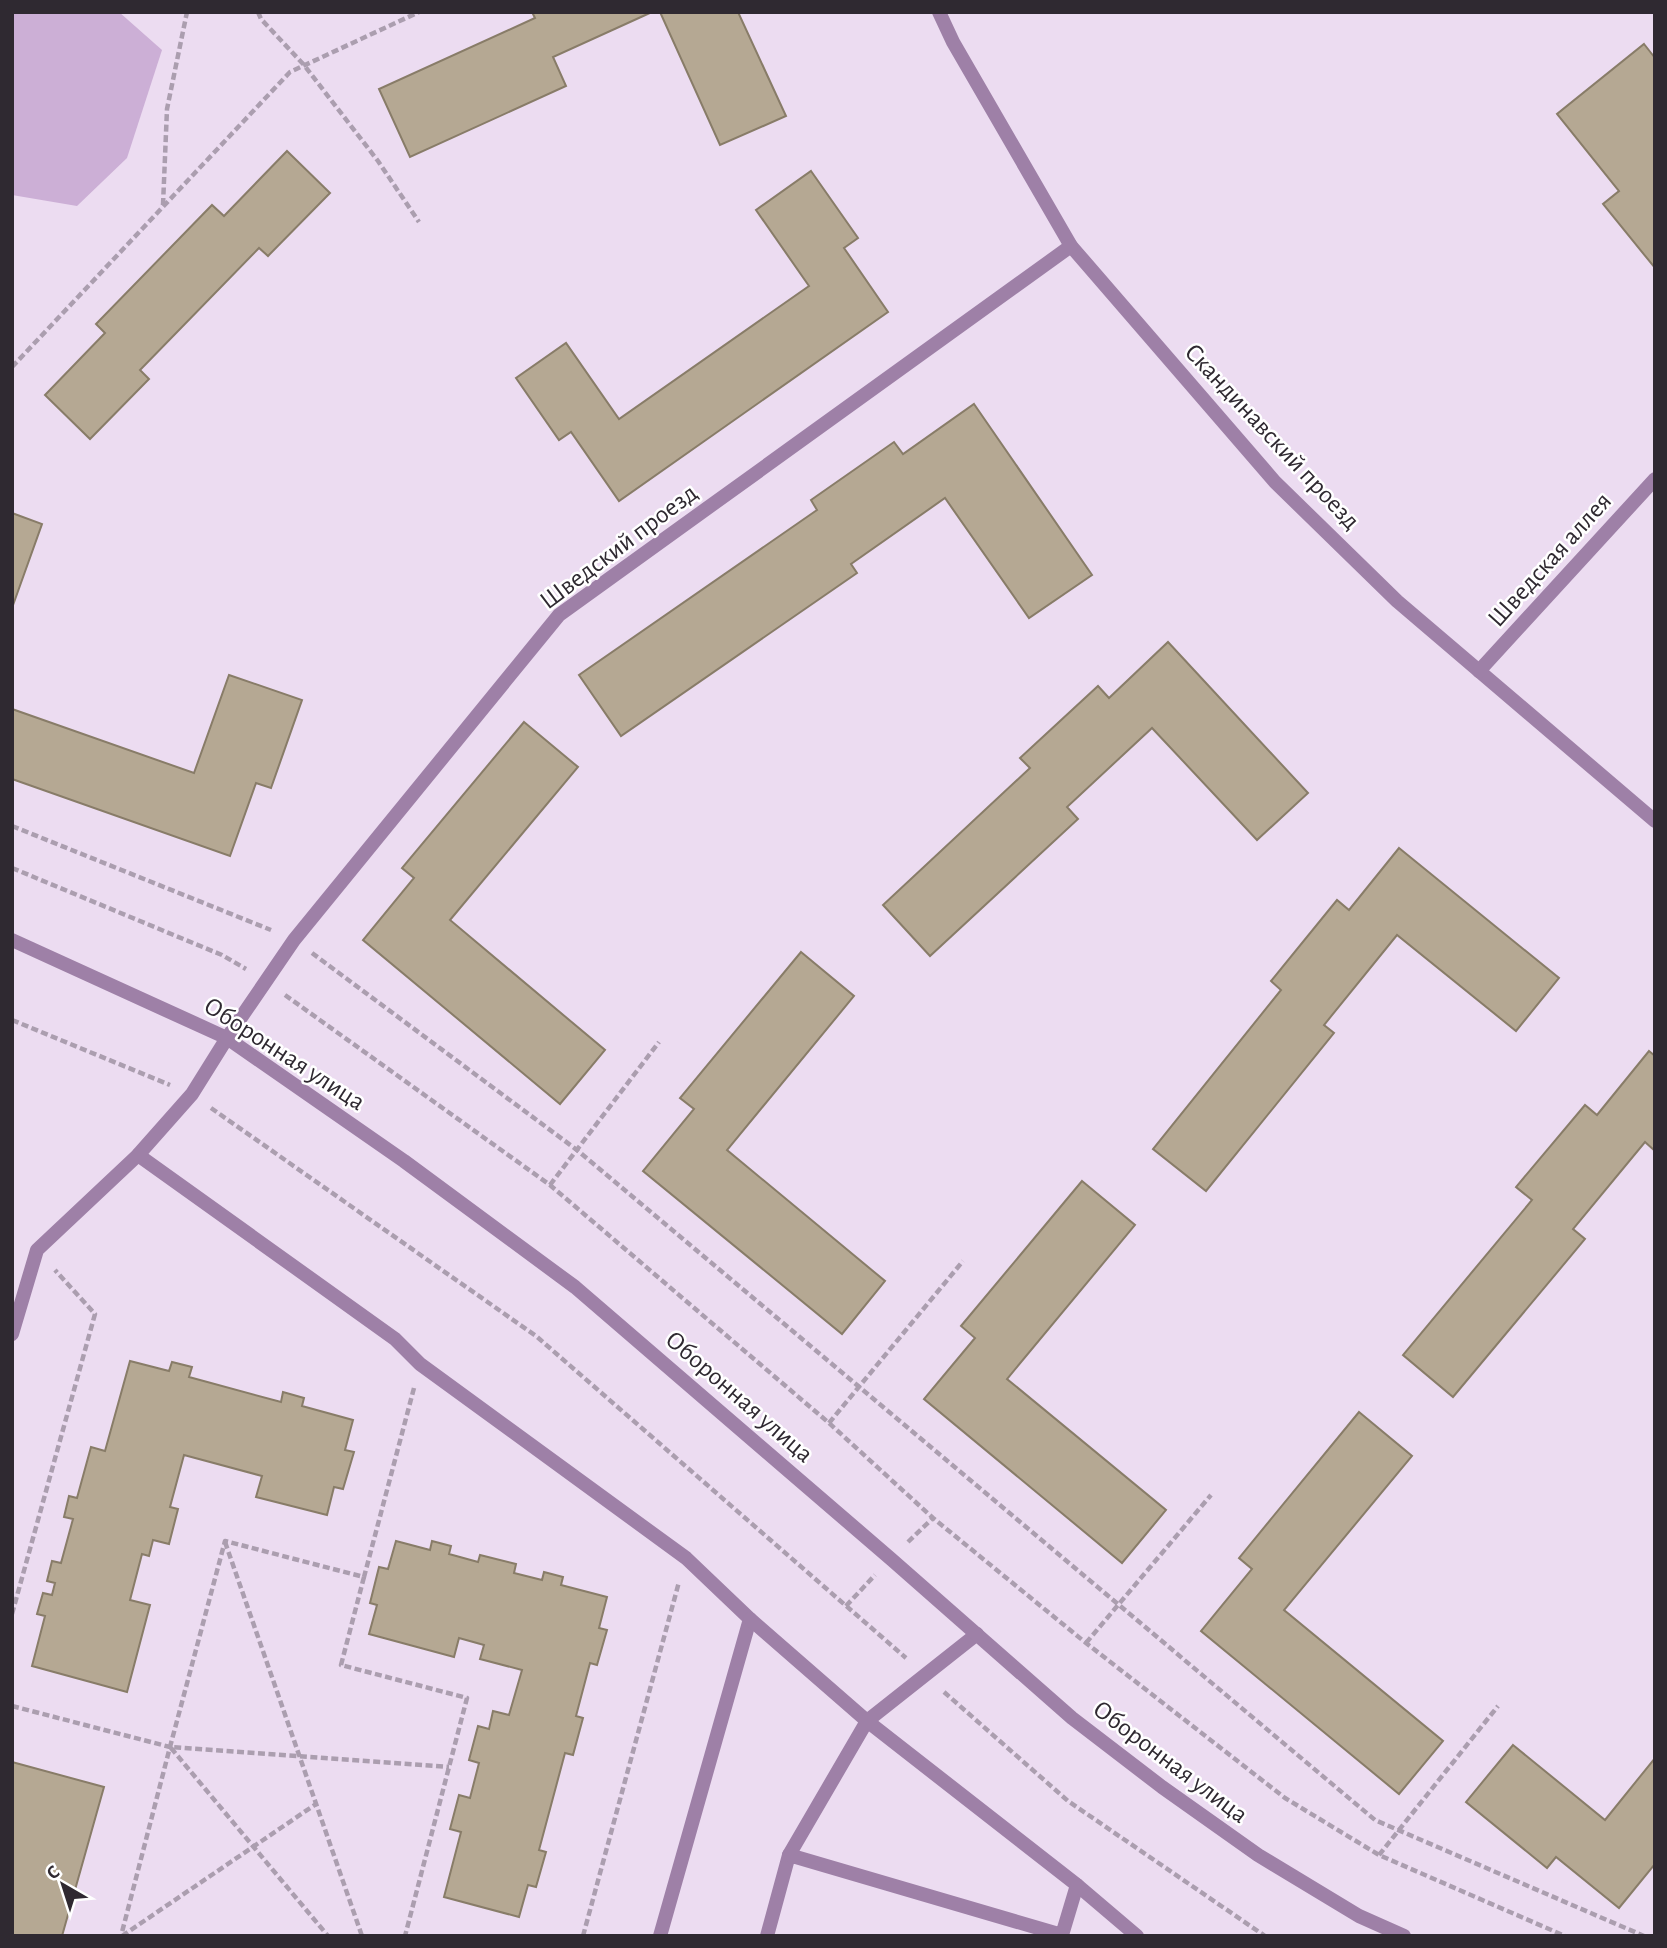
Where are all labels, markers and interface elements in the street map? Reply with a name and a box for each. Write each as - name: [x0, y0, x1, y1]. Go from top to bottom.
- street label: Скандинавский проезд: [1180, 339, 1365, 535]
- street label: Шведский проезд: [535, 479, 702, 614]
- street label: Шведская аллея: [1483, 488, 1617, 632]
- street label: Оборонная улица: [199, 992, 370, 1115]
- street label: Оборонная улица: [661, 1326, 818, 1468]
- street label: Оборонная улица: [1088, 1695, 1253, 1828]
- north arrow: [28, 1850, 98, 1920]
- text: С: [43, 1862, 63, 1884]

